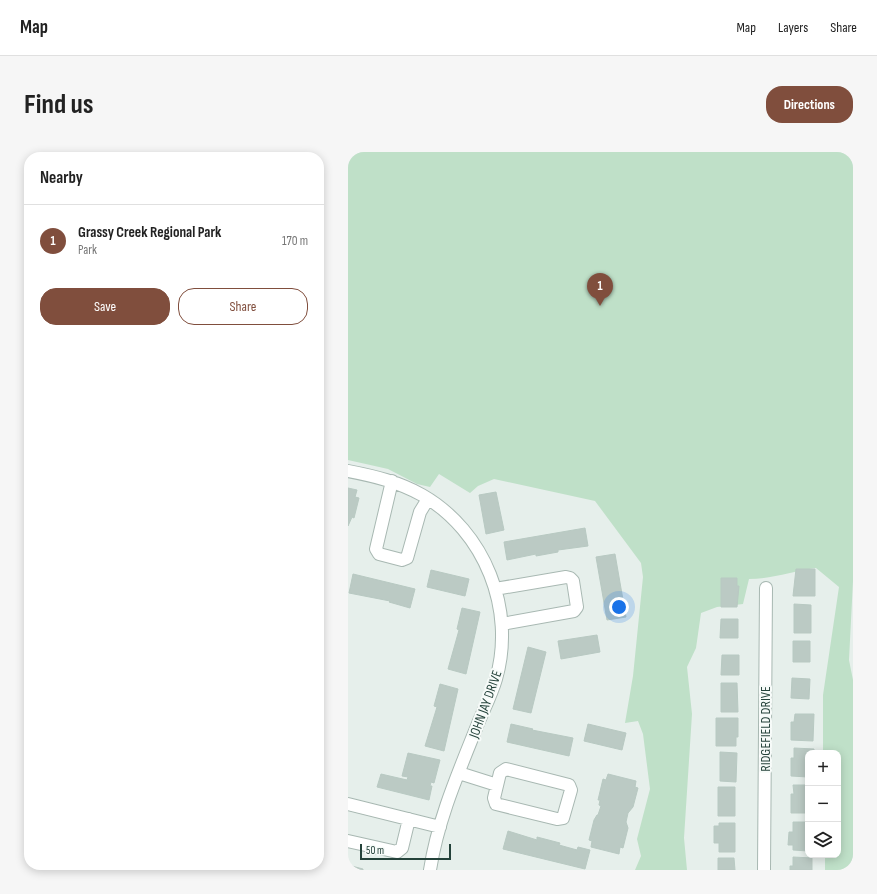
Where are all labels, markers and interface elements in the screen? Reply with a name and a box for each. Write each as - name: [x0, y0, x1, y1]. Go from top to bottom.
- text: Map: [20, 16, 48, 39]
- text: Map: [736, 19, 756, 36]
- text: Layers: [778, 19, 808, 36]
- text: Share: [830, 19, 857, 36]
- button: Directions: [766, 86, 853, 123]
- text: Find us: [24, 88, 93, 121]
- text: Nearby: [40, 168, 83, 188]
- text: Grassy Creek Regional Park: [78, 223, 221, 242]
- text: 1: [50, 233, 56, 249]
- text: 170 m: [282, 233, 308, 249]
- text: Park: [78, 242, 97, 258]
- pin: 1: [587, 273, 613, 306]
- button: Save: [40, 288, 170, 325]
- button: Share: [178, 288, 308, 325]
- your location: [609, 597, 629, 617]
- street label: JOHN JAY DRIVE: [465, 668, 506, 741]
- street label: RIDGEFIELD DRIVE: [757, 686, 774, 772]
- map controls: [805, 750, 841, 858]
- button: +: [805, 750, 841, 786]
- button: −: [805, 786, 841, 822]
- button: layers: [805, 822, 841, 858]
- scale bar: [360, 842, 451, 861]
- text: 50 m: [366, 844, 384, 857]

